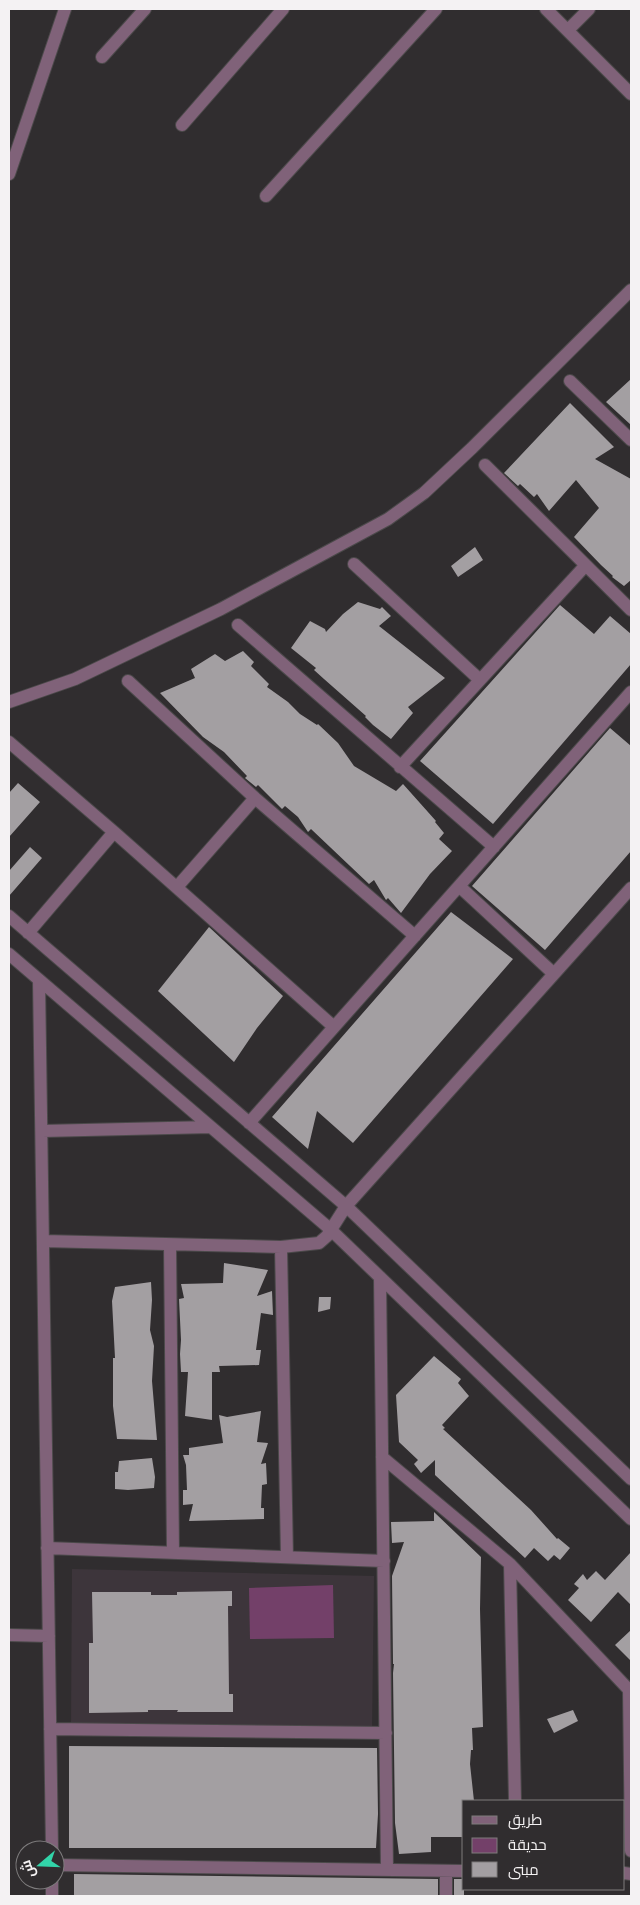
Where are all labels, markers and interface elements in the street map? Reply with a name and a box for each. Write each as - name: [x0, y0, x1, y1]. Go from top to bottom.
- legend: [462, 1800, 625, 1890]
- text: طريق: [508, 1810, 542, 1830]
- text: حديقة: [508, 1835, 547, 1854]
- north arrow: [15, 1840, 65, 1890]
- text: ش: [16, 1858, 39, 1881]
- text: مبنى: [508, 1860, 539, 1880]

